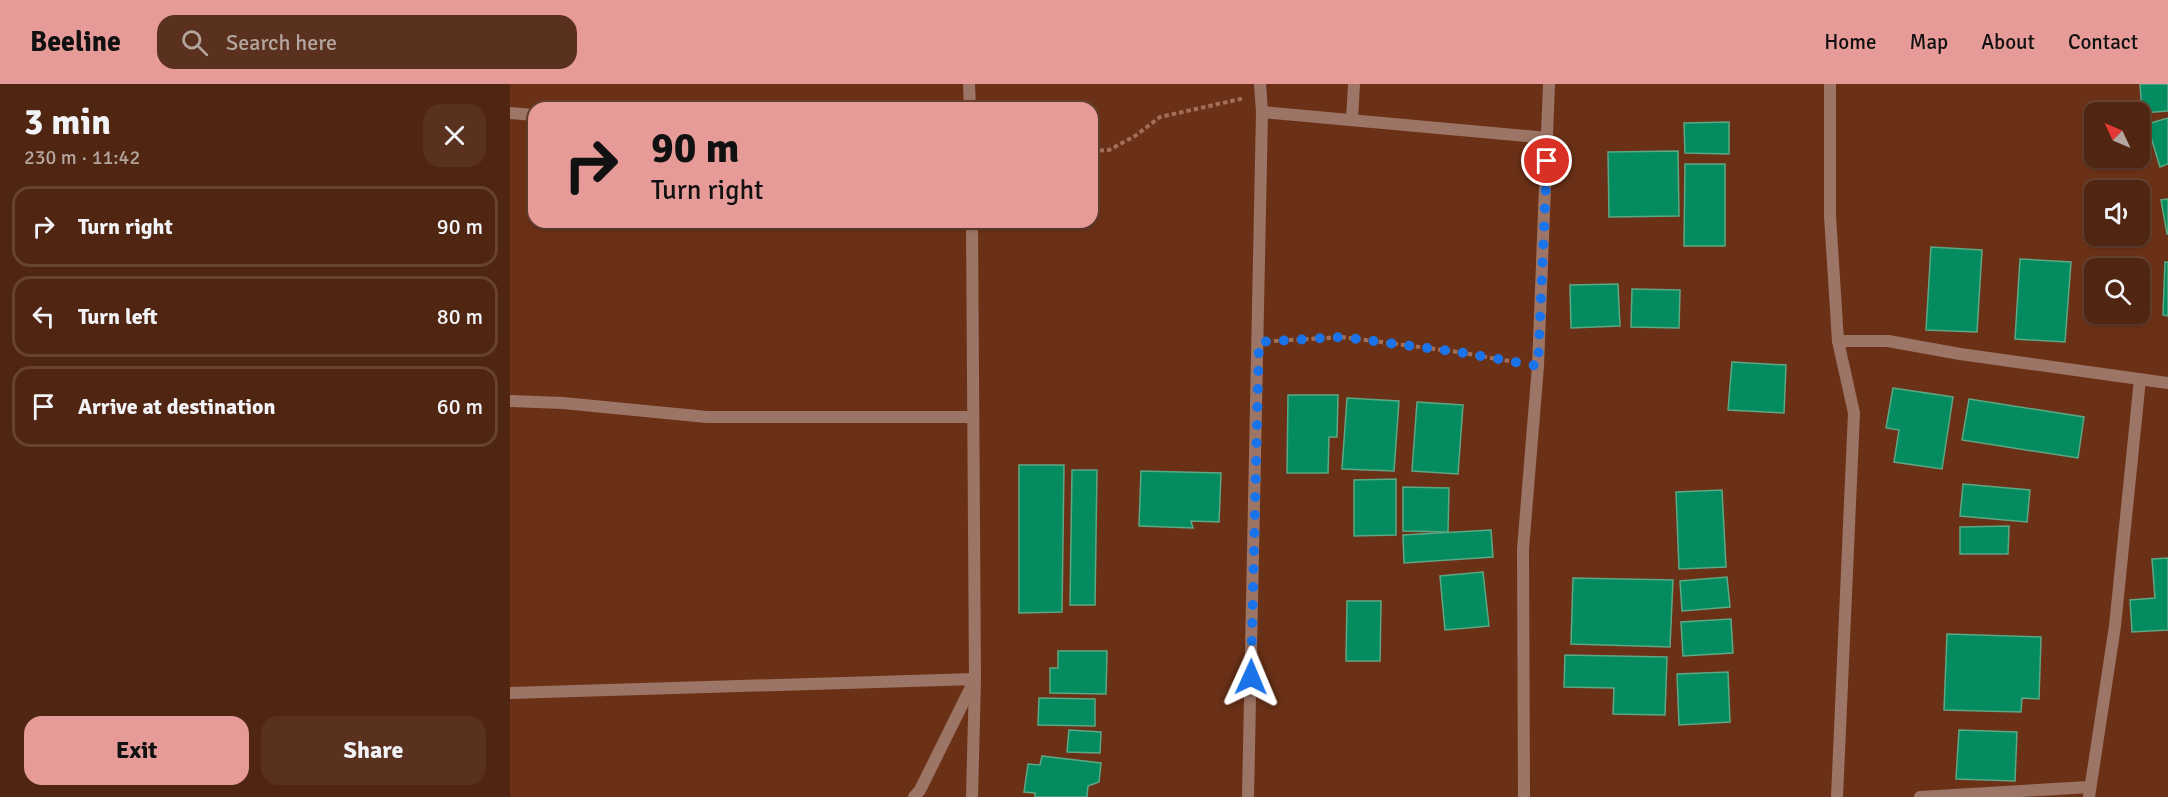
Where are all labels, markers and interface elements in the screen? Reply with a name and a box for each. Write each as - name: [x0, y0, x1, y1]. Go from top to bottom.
- search box: [157, 15, 577, 69]
- text: Beeline: [30, 25, 121, 59]
- icon: search: [178, 26, 211, 59]
- text: Search here: [226, 29, 337, 56]
- text: Home: [1824, 29, 1877, 55]
- text: Map: [1910, 29, 1948, 55]
- text: About: [1981, 29, 2035, 55]
- text: Contact: [2068, 29, 2138, 55]
- text: 3 min: [24, 100, 111, 145]
- north arrow: [2084, 102, 2150, 168]
- map controls: [2084, 102, 2150, 324]
- button: close: [423, 104, 486, 167]
- text: 90 m: [651, 123, 740, 174]
- icon: right: [552, 126, 630, 204]
- pin: [1521, 135, 1572, 186]
- icon: arrive: [1530, 144, 1563, 177]
- text: 230 m · 11:42: [24, 145, 140, 170]
- text: Turn right: [651, 174, 764, 207]
- button: sound: [2084, 180, 2150, 246]
- icon: right: [27, 210, 60, 243]
- text: Turn right: [78, 213, 173, 240]
- text: 90 m: [437, 213, 483, 240]
- button: search: [2084, 258, 2150, 324]
- icon: left: [27, 300, 60, 333]
- text: Turn left: [78, 303, 158, 330]
- text: 80 m: [437, 303, 483, 330]
- icon: arrive: [27, 390, 60, 423]
- text: Arrive at destination: [78, 393, 275, 420]
- text: 60 m: [437, 393, 483, 420]
- position arrow: [1219, 645, 1283, 709]
- button: Exit: [24, 716, 249, 785]
- button: Share: [261, 716, 486, 785]

